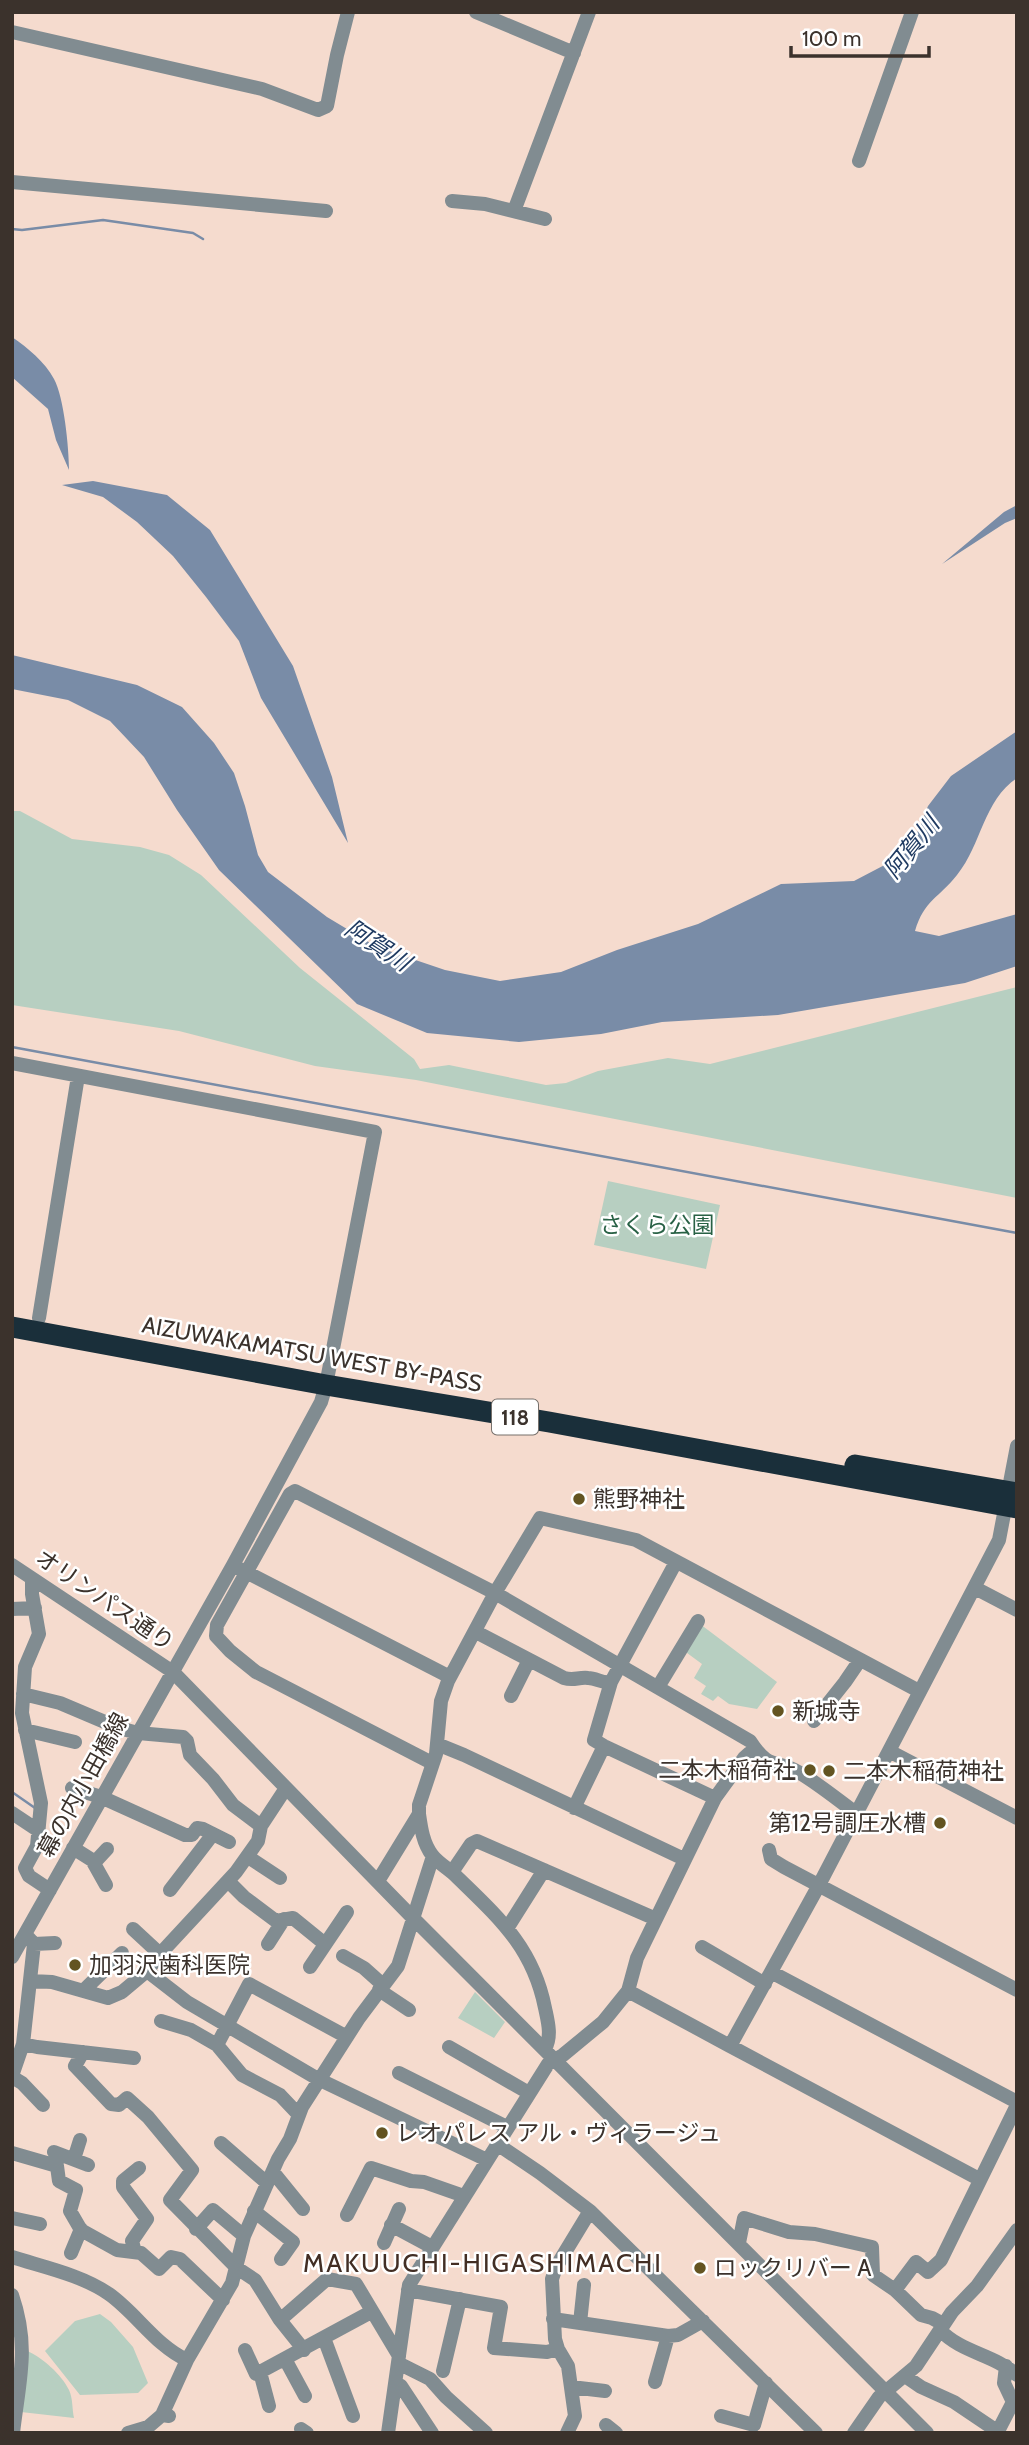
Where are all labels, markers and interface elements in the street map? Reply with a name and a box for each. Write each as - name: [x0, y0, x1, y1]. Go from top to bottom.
- scale bar: [791, 14, 929, 58]
- text: 100 m: [802, 26, 861, 51]
- water label: 阿賀川: [877, 808, 947, 884]
- water label: 阿賀川: [340, 913, 419, 978]
- park label: さくら公園: [600, 1211, 715, 1239]
- street label: AIZUWAKAMATSU WEST BY-PASS: [140, 1310, 484, 1398]
- road number: 118: [492, 1400, 538, 1434]
- place label: 熊野神社: [593, 1485, 685, 1513]
- marker: 熊野神社: [571, 1491, 587, 1507]
- street label: オリンパス通り: [30, 1543, 180, 1657]
- place label: 新城寺: [792, 1697, 861, 1725]
- marker: 新城寺: [770, 1703, 786, 1719]
- street label: 幕の内小田橋線: [32, 1708, 134, 1862]
- place label: 二本木稲荷社: [658, 1756, 796, 1784]
- place label: 二本木稲荷神社: [843, 1757, 1004, 1785]
- marker: 二本木稲荷社: [802, 1762, 818, 1778]
- marker: 二本木稲荷神社: [821, 1763, 837, 1779]
- place label: 第12号調圧水槽: [768, 1809, 926, 1837]
- marker: 第12号調圧水槽: [932, 1815, 948, 1831]
- place label: 加羽沢歯科医院: [89, 1951, 250, 1979]
- marker: 加羽沢歯科医院: [67, 1957, 83, 1973]
- place label: レオパレス アル・ヴィラージュ: [396, 2119, 721, 2147]
- marker: レオパレス アル・ヴィラージュ: [374, 2125, 390, 2141]
- district label: MAKUUCHI-HIGASHIMACHI: [303, 2247, 663, 2279]
- place label: ロックリバー A: [714, 2254, 871, 2282]
- marker: ロックリバー A: [692, 2260, 708, 2276]

